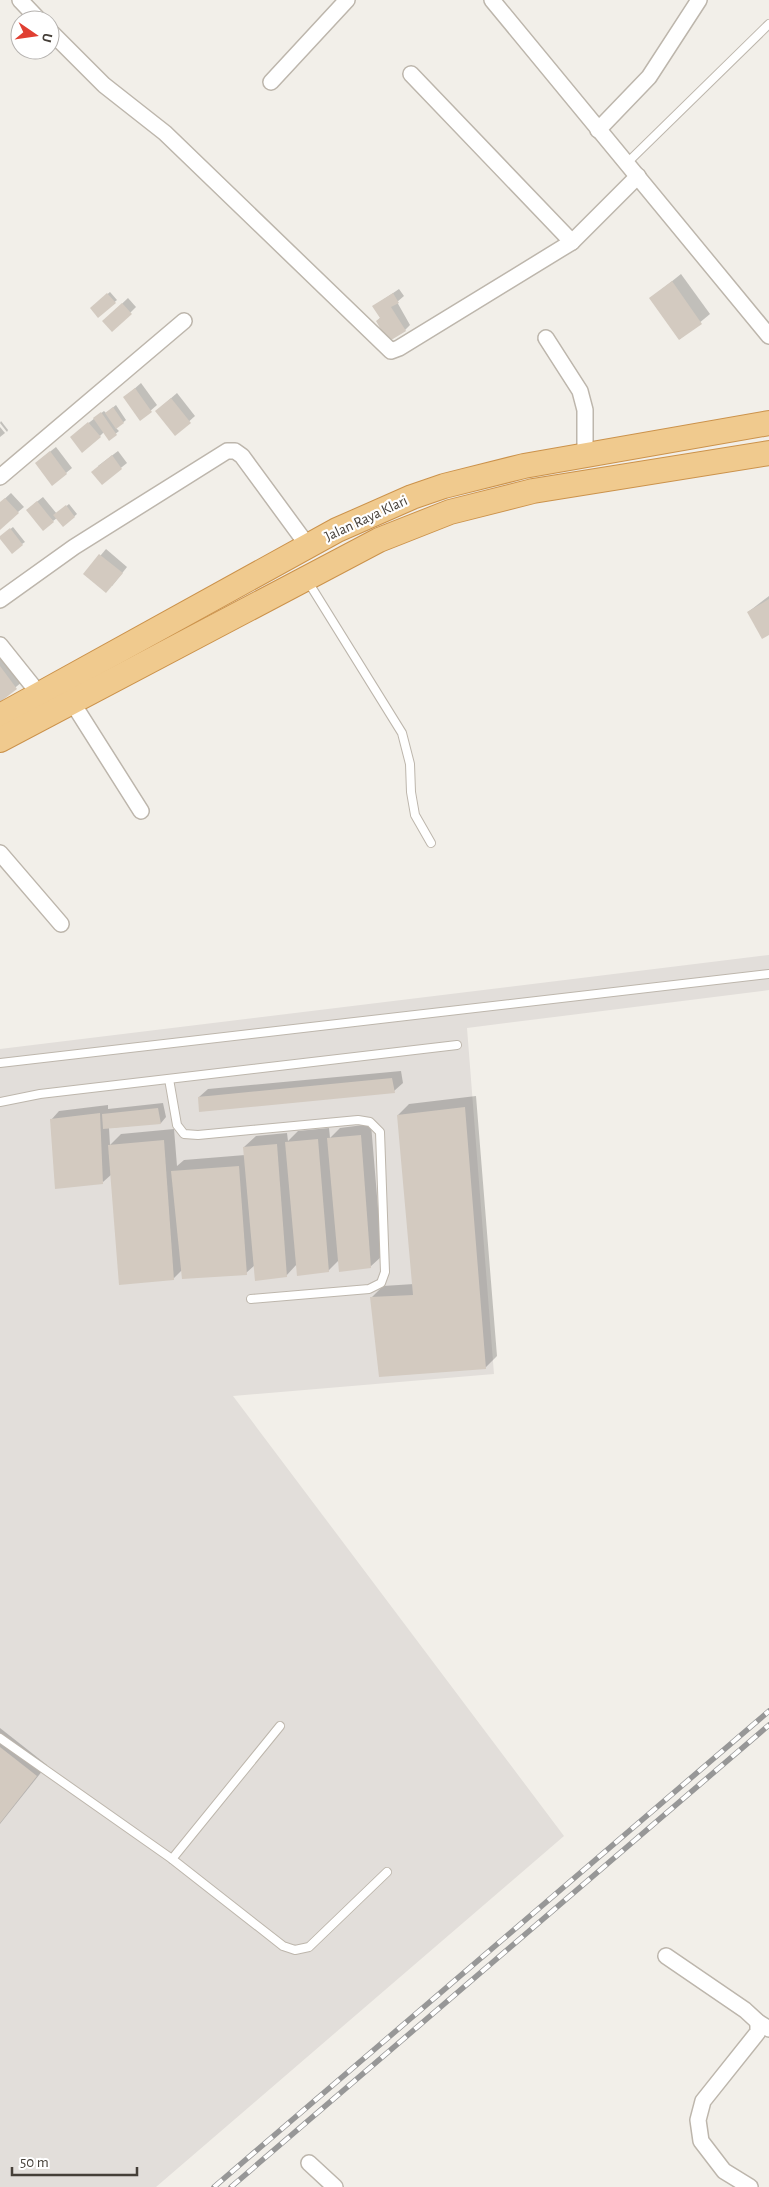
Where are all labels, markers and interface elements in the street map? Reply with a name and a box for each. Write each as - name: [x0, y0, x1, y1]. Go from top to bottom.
- north arrow: [10, 10, 60, 60]
- text: U: [39, 32, 55, 44]
- street label: Jalan Raya Klari: [322, 493, 410, 544]
- scale bar: [12, 2144, 138, 2176]
- text: 50 m: [20, 2155, 49, 2170]

